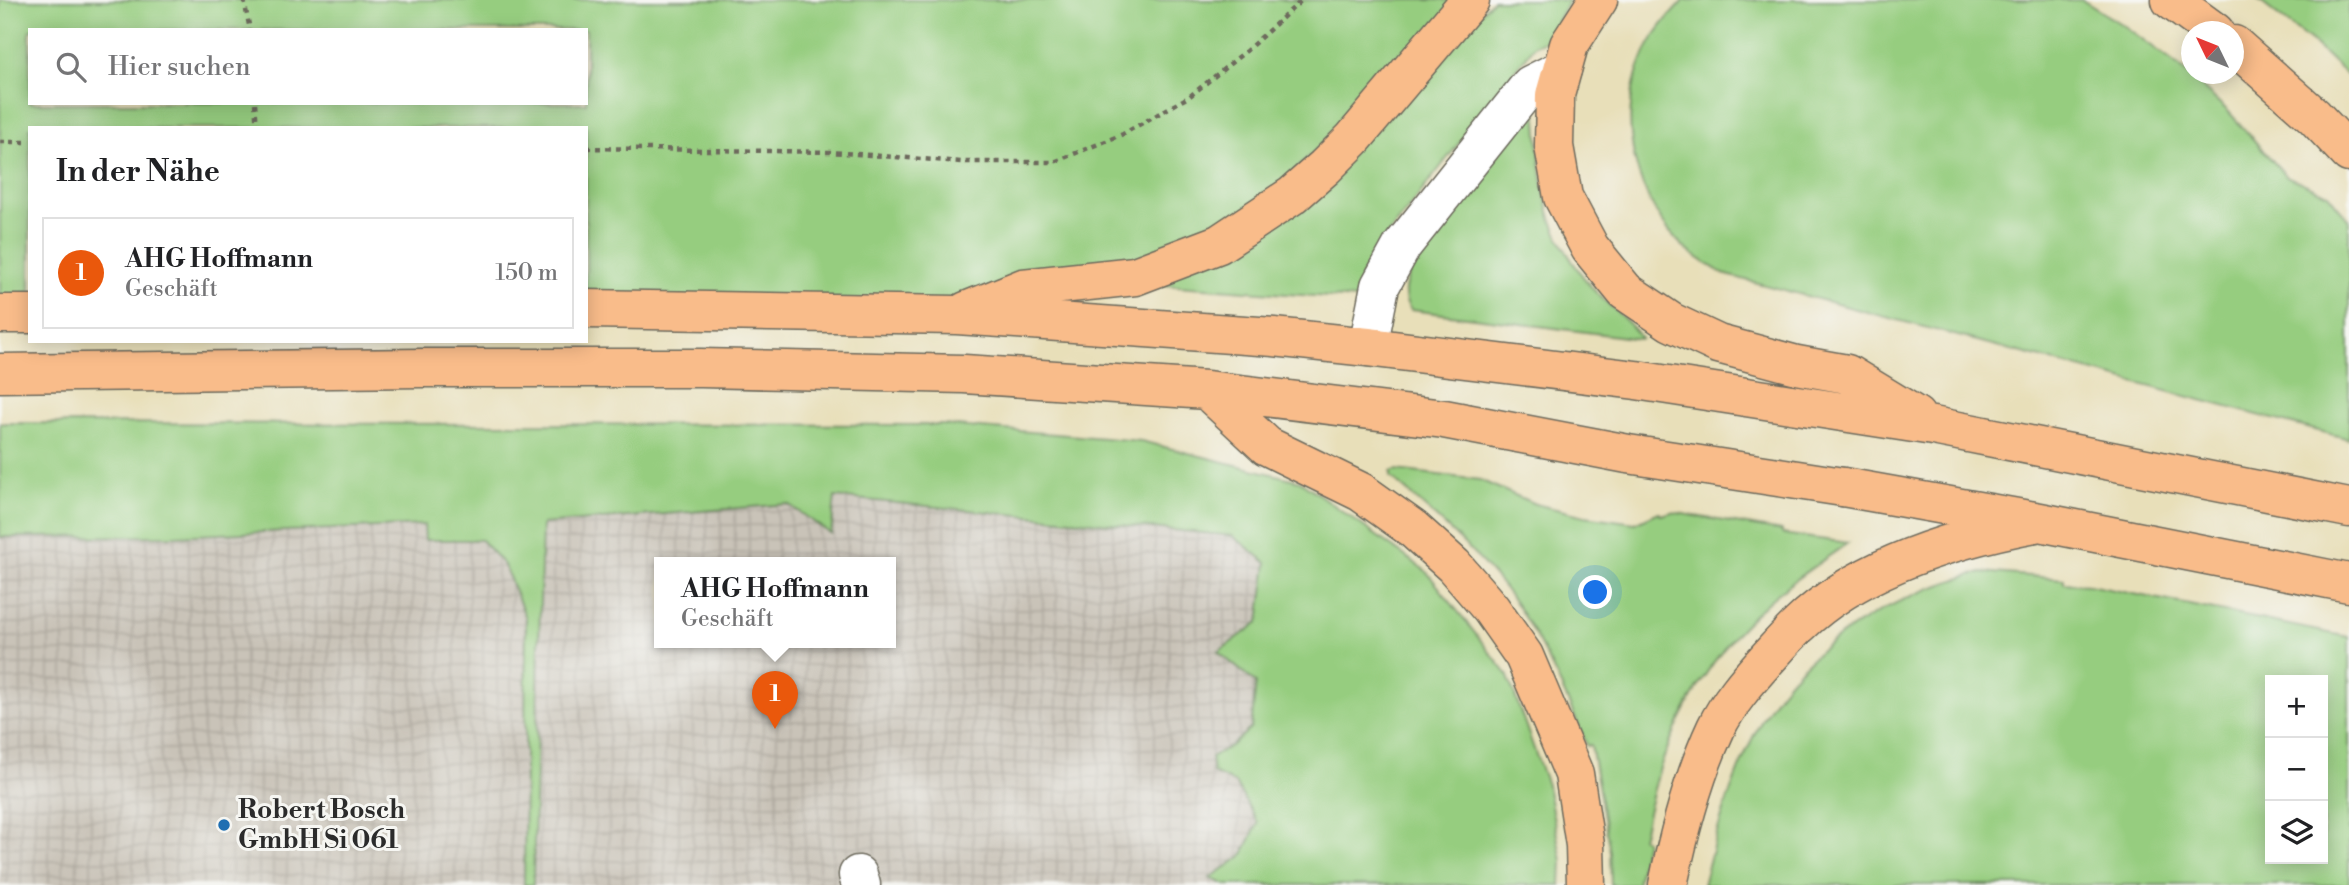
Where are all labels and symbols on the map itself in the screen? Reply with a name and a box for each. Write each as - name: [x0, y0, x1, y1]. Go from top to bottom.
- north arrow: [2181, 21, 2244, 84]
- your location: [1578, 575, 1612, 609]
- pin: 1: [752, 671, 798, 729]
- place label: Robert Bosch GmbH Si 061: [238, 794, 405, 856]
- marker: Robert Bosch GmbH Si 061: [216, 817, 232, 833]

